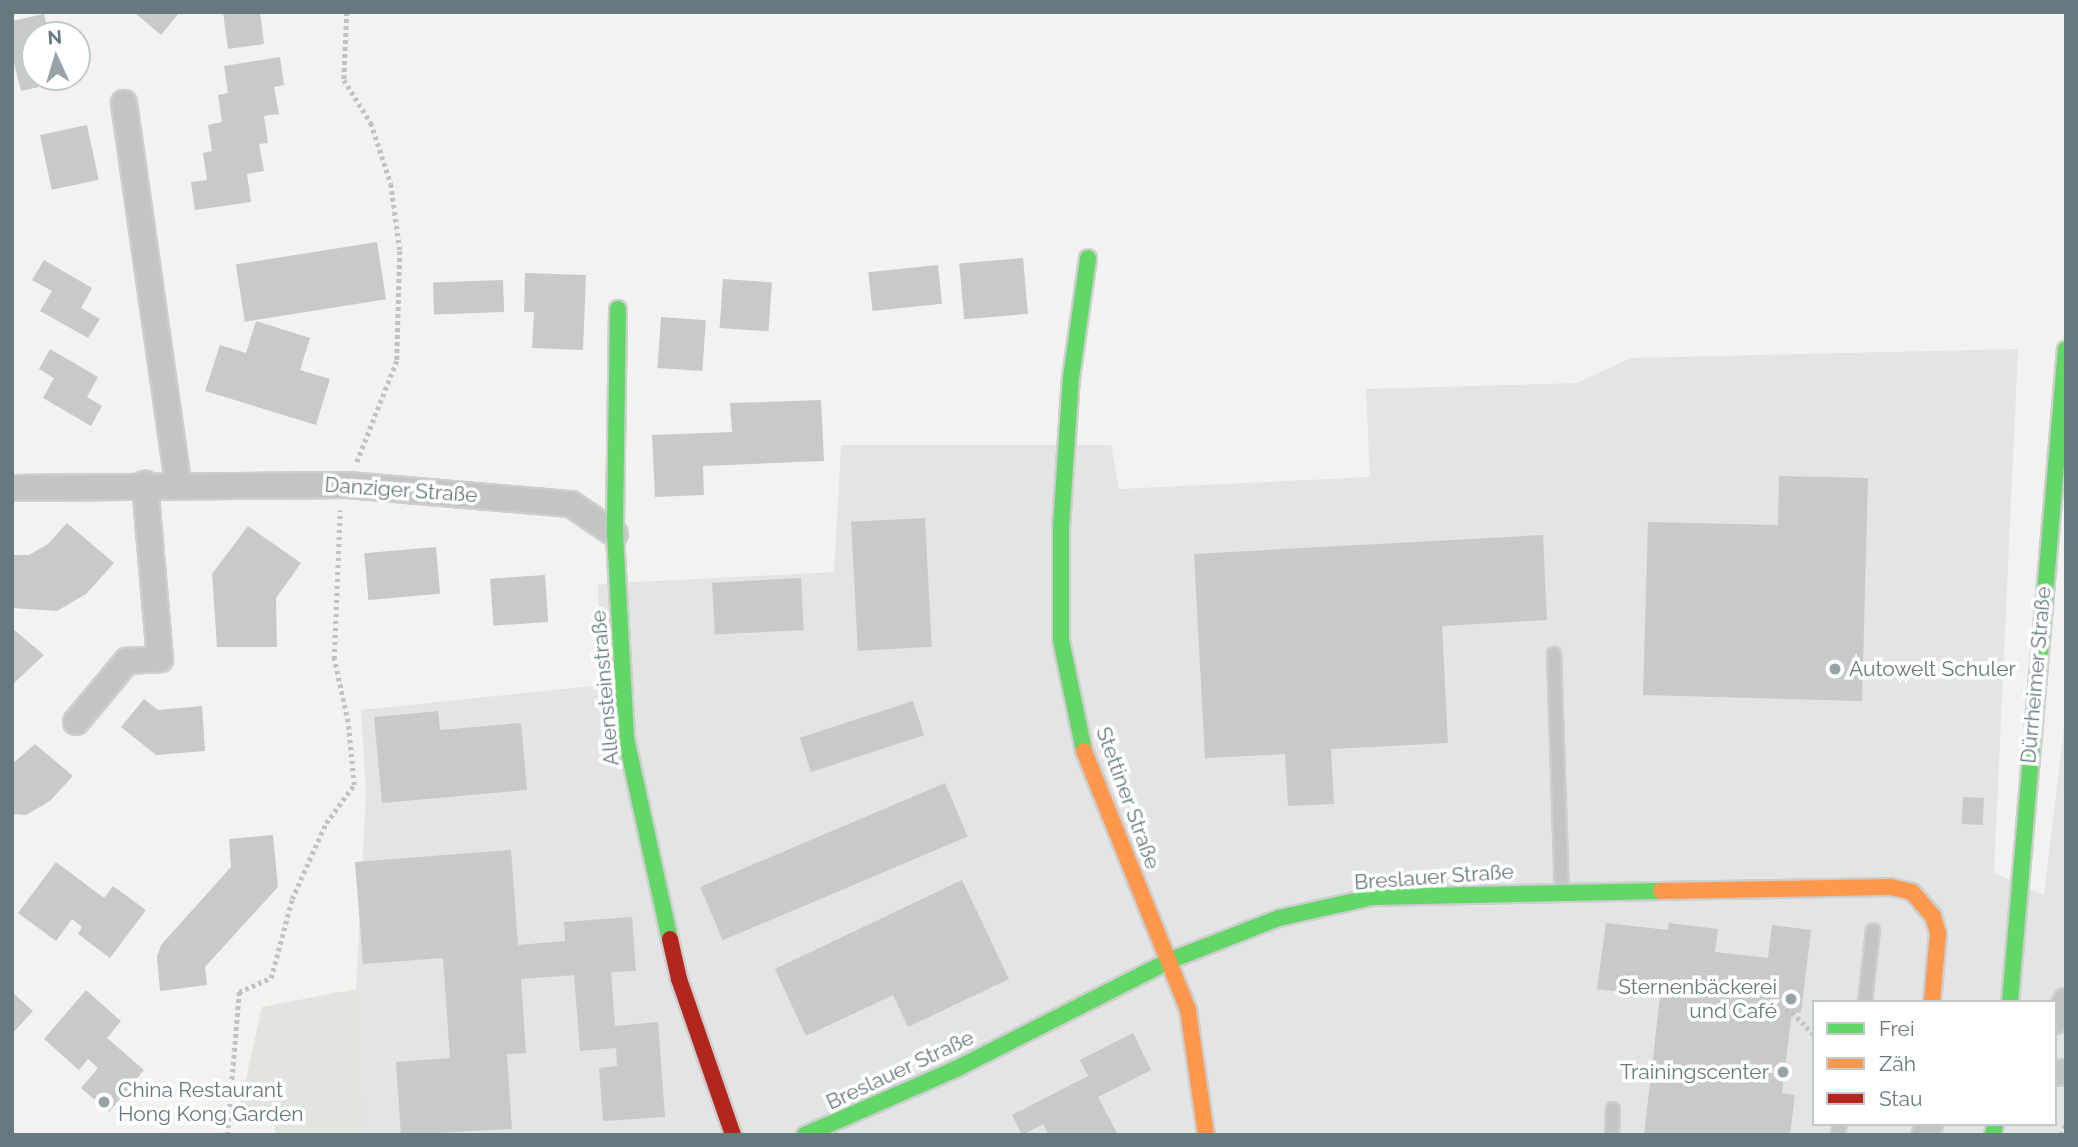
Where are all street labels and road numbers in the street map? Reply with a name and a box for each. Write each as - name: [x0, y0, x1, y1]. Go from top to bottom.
- street label: Danziger Straße: [323, 472, 479, 508]
- street label: Dürrheimer Straße: [2016, 585, 2056, 765]
- street label: Allensteinstraße: [586, 609, 624, 767]
- street label: Stettiner Straße: [1091, 723, 1165, 873]
- street label: Breslauer Straße: [1353, 859, 1515, 895]
- street label: Breslauer Straße: [822, 1025, 978, 1115]

